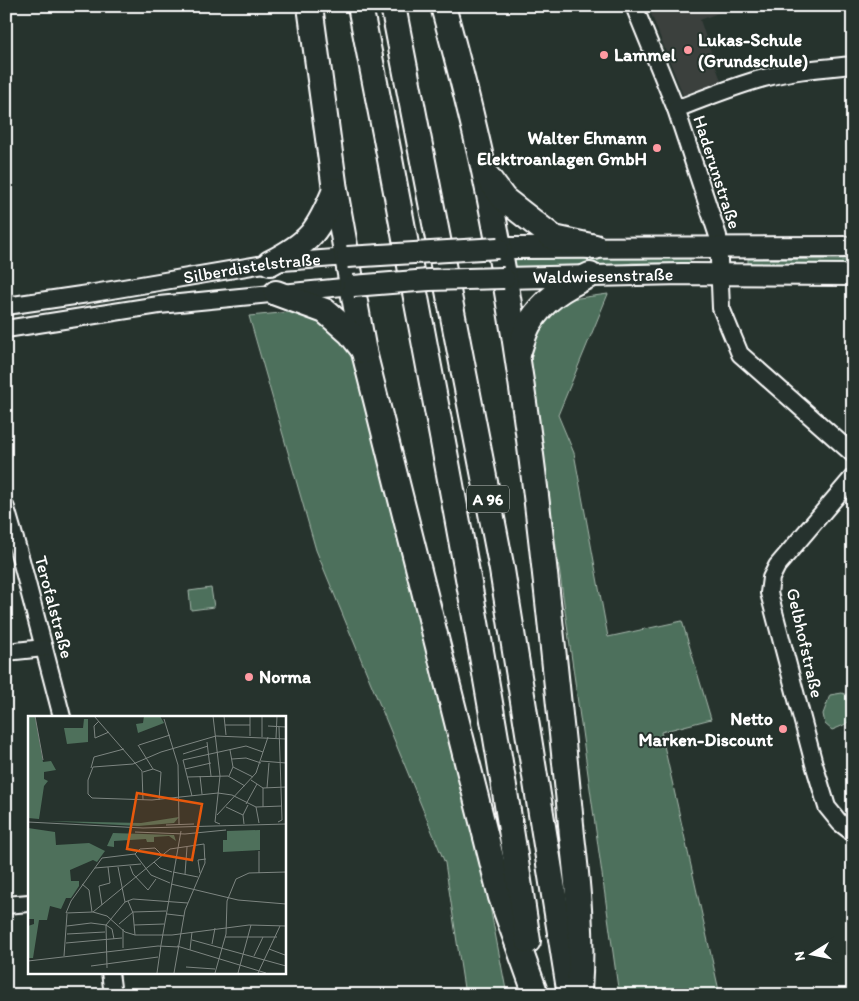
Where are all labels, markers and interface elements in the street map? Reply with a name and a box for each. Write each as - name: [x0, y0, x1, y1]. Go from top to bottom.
- place label: Lukas-Schule (Grundschule): [698, 29, 808, 72]
- place label: Lammel: [614, 44, 677, 66]
- marker: Lukas-Schule (Grundschule): [682, 44, 694, 56]
- marker: Lammel: [598, 49, 610, 61]
- street label: Haderunstraße: [688, 112, 746, 232]
- place label: Walter Ehmann Elektroanlagen GmbH: [477, 127, 648, 170]
- marker: Walter Ehmann Elektroanlagen GmbH: [651, 142, 663, 154]
- street label: Silberdistelstraße: [182, 248, 321, 289]
- street label: Waldwiesenstraße: [532, 263, 674, 288]
- road number: A 96: [467, 486, 509, 512]
- street label: Terofalstraße: [30, 553, 78, 661]
- street label: Gelbhofstraße: [782, 586, 828, 700]
- place label: Norma: [259, 666, 311, 688]
- marker: Norma: [243, 671, 255, 683]
- place label: Netto Marken-Discount: [638, 708, 773, 751]
- inset map: [28, 716, 285, 974]
- marker: Netto Marken-Discount: [777, 723, 789, 735]
- north arrow: [786, 928, 836, 978]
- text: N: [790, 950, 809, 962]

